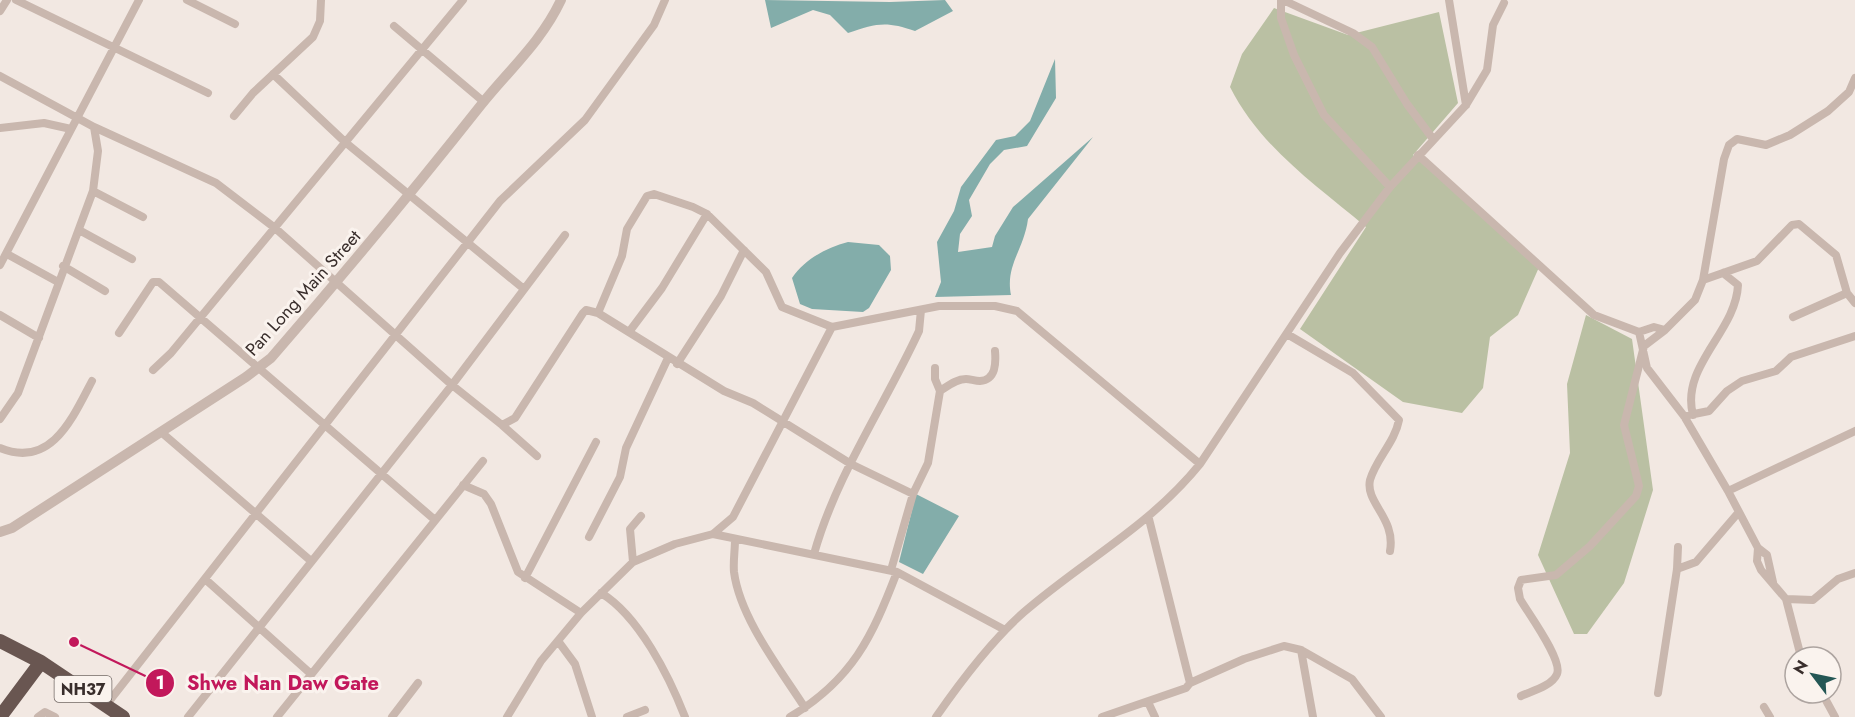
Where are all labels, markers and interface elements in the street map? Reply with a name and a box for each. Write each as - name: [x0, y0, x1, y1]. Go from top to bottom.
- street label: Pan Long Main Street: [239, 224, 367, 362]
- north arrow: [1783, 645, 1843, 705]
- text: N: [1788, 656, 1814, 679]
- callout: Shwe Nan Daw Gate: [145, 664, 391, 702]
- text: Shwe Nan Daw Gate: [187, 669, 379, 698]
- text: 1: [155, 670, 165, 696]
- road number: NH37: [54, 676, 112, 702]

